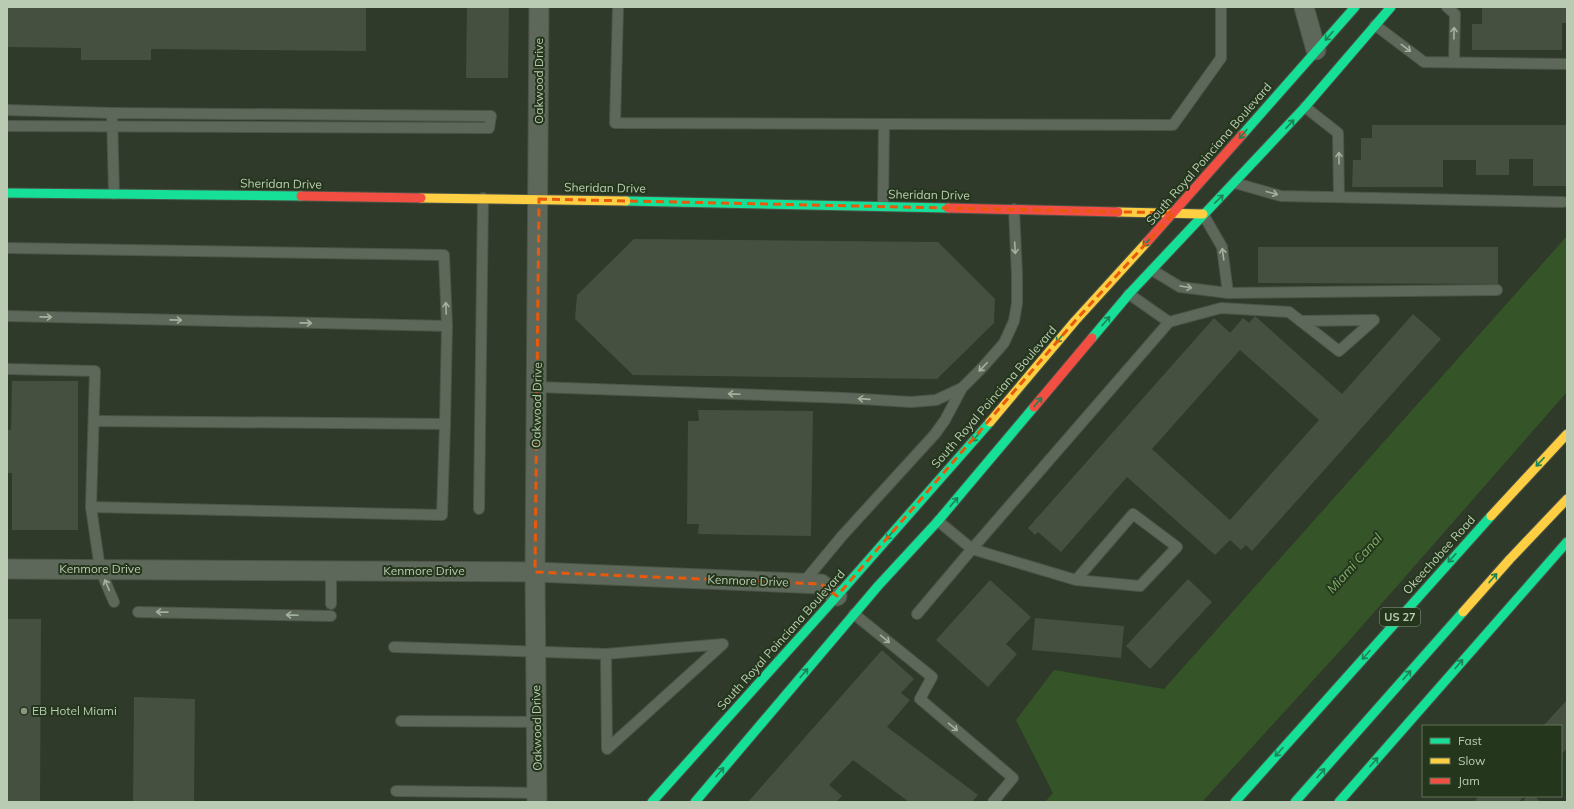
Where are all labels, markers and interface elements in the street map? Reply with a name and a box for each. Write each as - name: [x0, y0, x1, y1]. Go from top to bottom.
- one-way arrow: [1451, 27, 1458, 40]
- one-way arrow: [1324, 31, 1333, 41]
- street label: Oakwood Drive: [531, 38, 546, 124]
- one-way arrow: [1400, 44, 1411, 53]
- street label: South Royal Poinciana Boulevard: [1143, 79, 1275, 228]
- one-way arrow: [1285, 119, 1294, 129]
- one-way arrow: [1238, 129, 1248, 139]
- one-way arrow: [1335, 152, 1342, 165]
- street label: Sheridan Drive: [240, 175, 322, 192]
- street label: Sheridan Drive: [564, 179, 646, 196]
- street label: Sheridan Drive: [888, 186, 970, 203]
- one-way arrow: [1266, 190, 1279, 198]
- one-way arrow: [1214, 194, 1224, 203]
- one-way arrow: [1143, 237, 1152, 247]
- one-way arrow: [1012, 241, 1019, 254]
- one-way arrow: [1219, 248, 1227, 261]
- one-way arrow: [1179, 283, 1192, 291]
- one-way arrow: [442, 302, 450, 315]
- one-way arrow: [39, 313, 52, 321]
- one-way arrow: [169, 316, 182, 324]
- one-way arrow: [1102, 316, 1111, 327]
- one-way arrow: [299, 319, 312, 327]
- street label: South Royal Poinciana Boulevard: [928, 322, 1060, 471]
- one-way arrow: [1056, 333, 1065, 344]
- street label: Oakwood Drive: [528, 362, 545, 448]
- one-way arrow: [978, 362, 987, 373]
- one-way arrow: [728, 390, 741, 398]
- one-way arrow: [858, 396, 871, 403]
- one-way arrow: [1034, 397, 1043, 408]
- one-way arrow: [972, 432, 981, 442]
- one-way arrow: [1536, 457, 1545, 467]
- one-way arrow: [950, 496, 959, 507]
- street label: Okeechobee Road: [1399, 512, 1478, 597]
- one-way arrow: [885, 529, 894, 540]
- water label: Miami Canal: [1323, 529, 1386, 596]
- one-way arrow: [1448, 553, 1457, 563]
- street label: Kenmore Drive: [59, 561, 141, 576]
- street label: Kenmore Drive: [383, 563, 465, 578]
- street label: South Royal Poinciana Boulevard: [714, 566, 848, 713]
- street label: Kenmore Drive: [707, 572, 789, 589]
- one-way arrow: [1489, 573, 1498, 583]
- one-way arrow: [103, 580, 111, 592]
- one-way arrow: [156, 608, 169, 616]
- road number: US 27: [1380, 608, 1420, 626]
- one-way arrow: [286, 611, 299, 619]
- one-way arrow: [879, 634, 890, 643]
- one-way arrow: [1361, 650, 1370, 660]
- one-way arrow: [1455, 659, 1464, 670]
- one-way arrow: [800, 668, 809, 679]
- one-way arrow: [1403, 670, 1412, 681]
- street label: Oakwood Drive: [528, 685, 545, 771]
- place label: EB Hotel Miami: [32, 703, 117, 718]
- marker: EB Hotel Miami: [19, 706, 29, 716]
- one-way arrow: [948, 723, 958, 732]
- legend: [1422, 725, 1562, 797]
- text: Fast: [1458, 733, 1482, 748]
- one-way arrow: [1275, 747, 1284, 757]
- text: Slow: [1458, 753, 1486, 768]
- one-way arrow: [1369, 757, 1378, 767]
- one-way arrow: [715, 768, 724, 778]
- one-way arrow: [1317, 768, 1326, 778]
- text: Jam: [1458, 773, 1480, 788]

